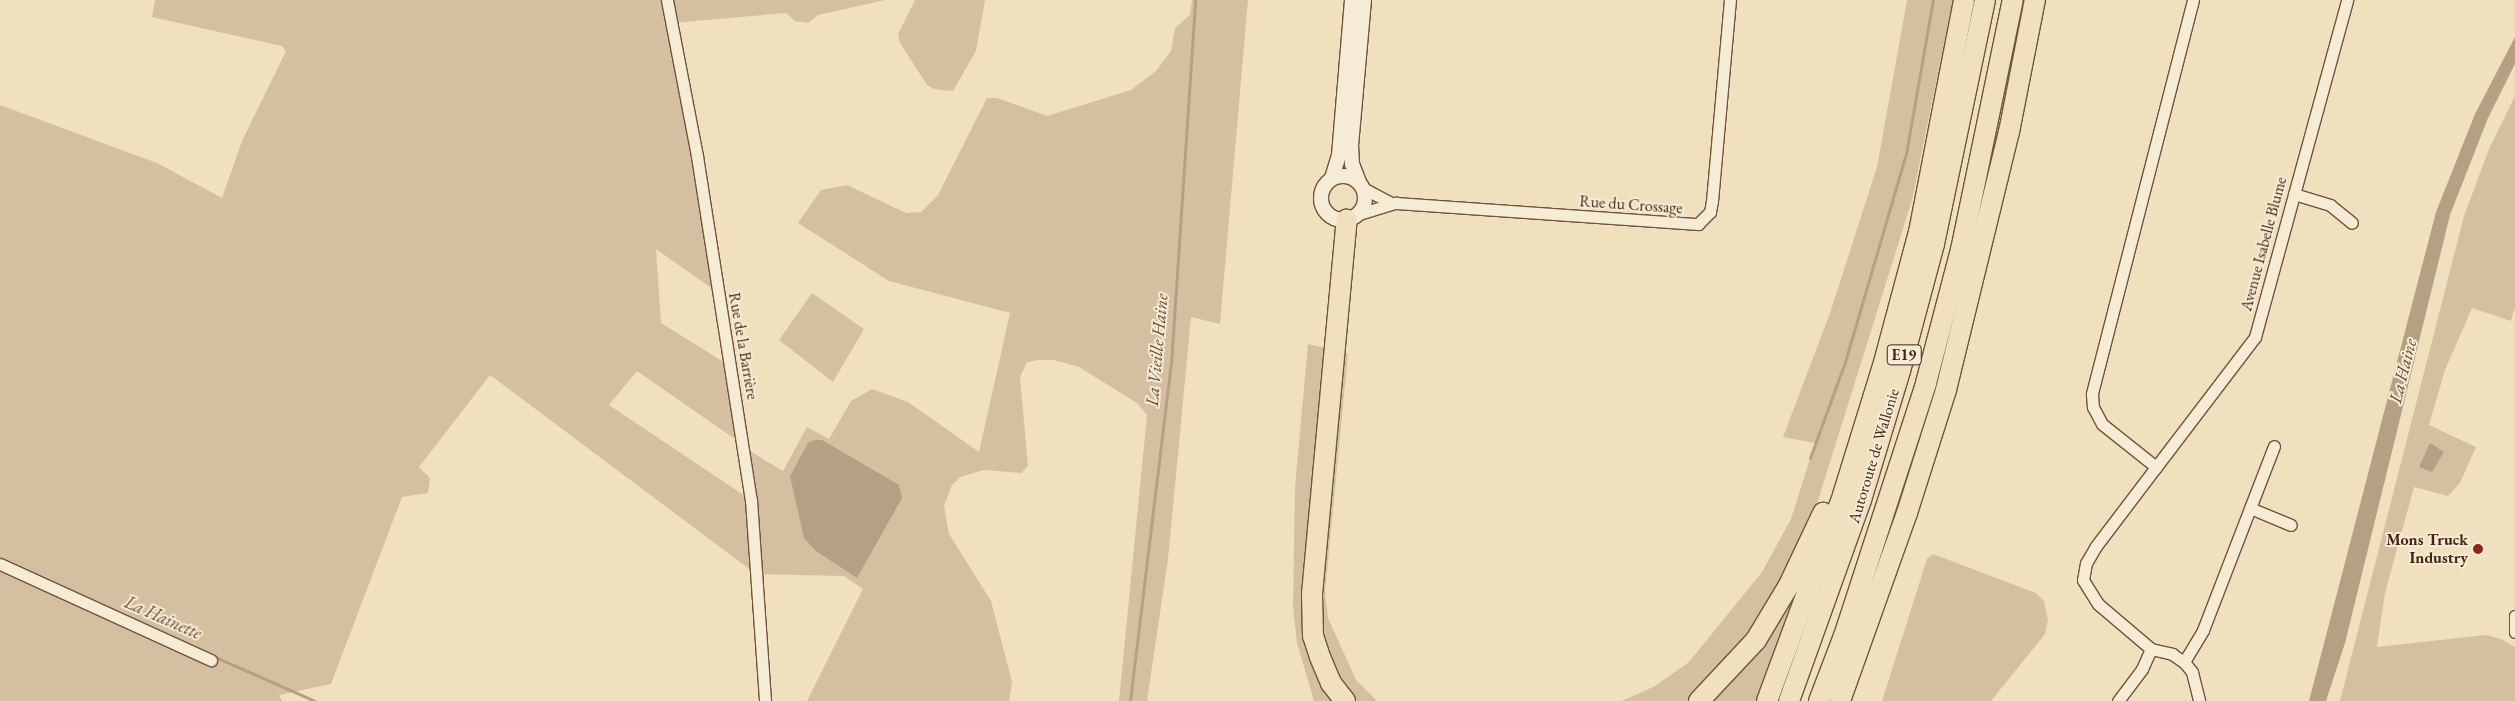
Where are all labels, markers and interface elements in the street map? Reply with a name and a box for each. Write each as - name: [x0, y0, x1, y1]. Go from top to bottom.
- street label: Avenue Isabelle Blume: [2237, 175, 2291, 313]
- street label: Rue du Crossage: [1579, 192, 1683, 218]
- street label: Rue de la Barrière: [724, 291, 762, 401]
- water label: La Vieille Haine: [1141, 293, 1173, 407]
- water label: La Haine: [2385, 337, 2421, 405]
- road number: E19: [1886, 342, 1922, 368]
- street label: Autoroute de Wallonie: [1844, 386, 1904, 526]
- place label: Mons Truck Industry: [2386, 530, 2468, 568]
- marker: Mons Truck Industry: [2472, 543, 2484, 555]
- water label: La Hainette: [121, 591, 205, 645]

